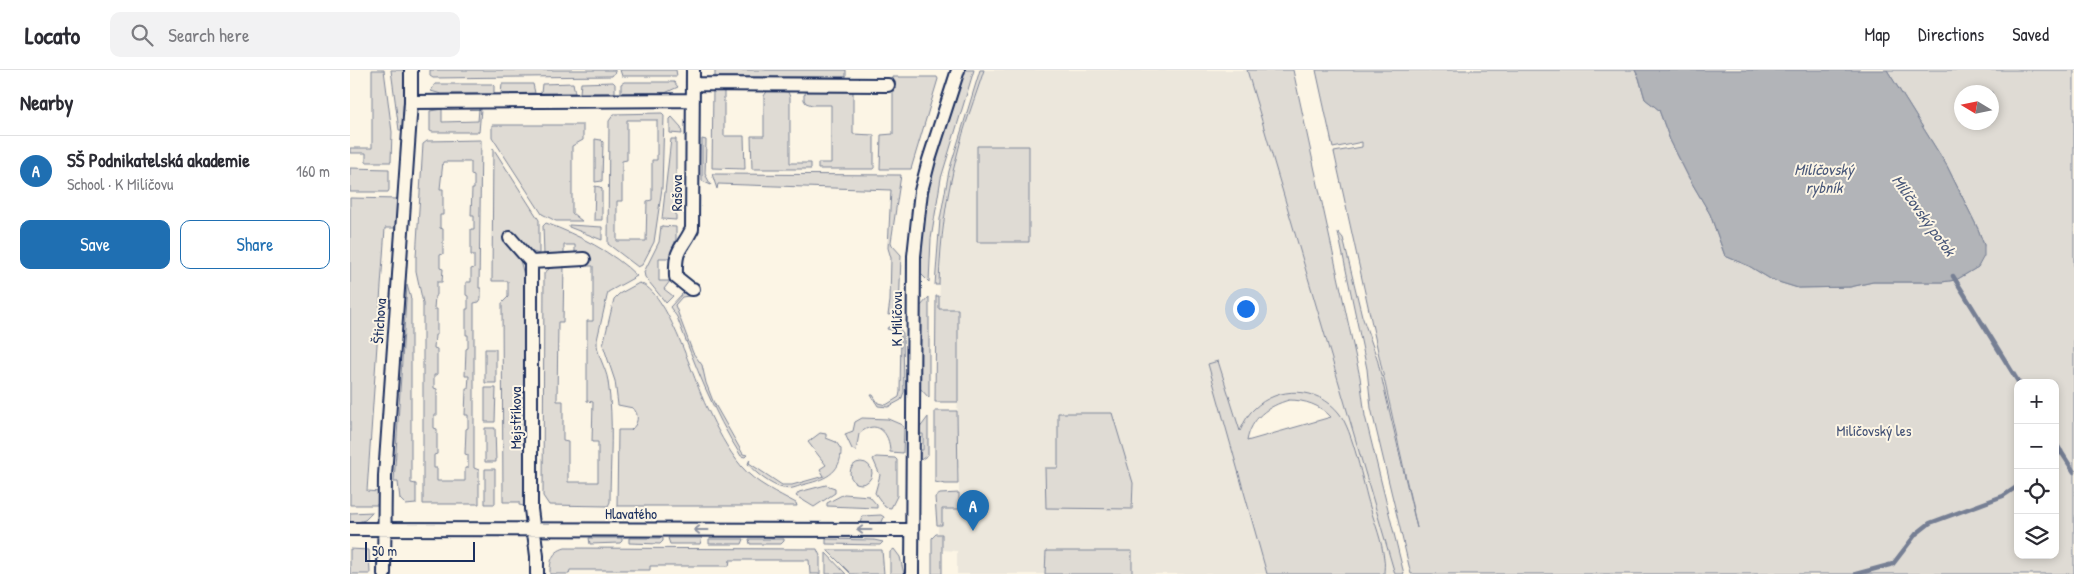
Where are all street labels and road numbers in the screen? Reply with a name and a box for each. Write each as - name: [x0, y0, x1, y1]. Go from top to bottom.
- street label: Rašova: [666, 175, 687, 211]
- street label: K Milíčovu: [886, 292, 907, 346]
- street label: Štichova: [367, 297, 391, 344]
- street label: Mejstříkova: [505, 387, 526, 449]
- street label: Hlavatého: [605, 503, 657, 524]

